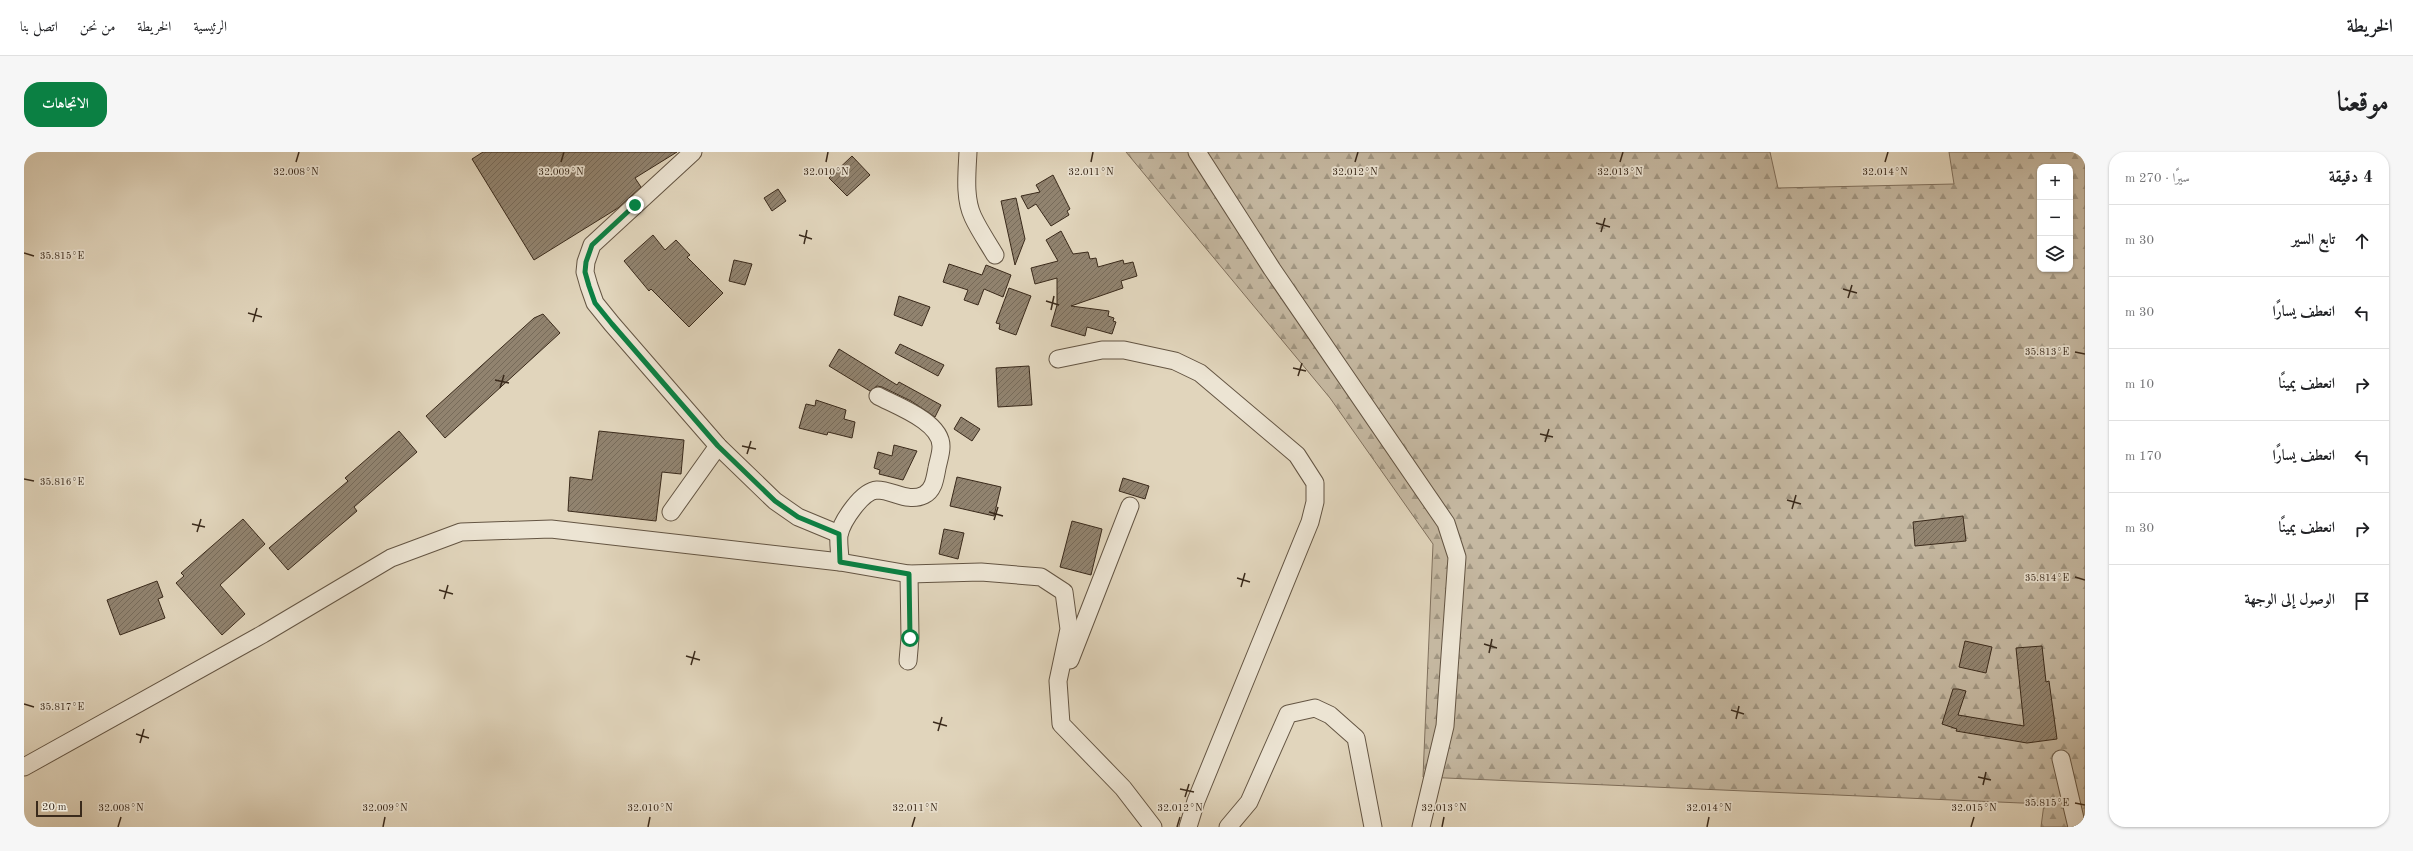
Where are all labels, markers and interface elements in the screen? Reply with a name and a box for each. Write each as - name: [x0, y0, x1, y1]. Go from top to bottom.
- text: الخريطة: [2347, 18, 2393, 37]
- text: اتصل بنا: [20, 20, 58, 34]
- text: من نحن: [80, 20, 115, 34]
- text: الخريطة: [137, 20, 171, 34]
- text: الرئيسية: [193, 20, 227, 34]
- button: الاتجاهات: [24, 82, 107, 127]
- text: موقعنا: [2337, 90, 2389, 118]
- map controls: [2037, 164, 2073, 272]
- button: +: [2037, 164, 2073, 200]
- text: 32.008°N: [273, 167, 319, 177]
- text: 32.009°N: [538, 167, 584, 177]
- text: 32.010°N: [803, 167, 849, 177]
- text: 32.011°N: [1068, 167, 1114, 177]
- text: 32.012°N: [1332, 167, 1378, 177]
- text: 32.013°N: [1597, 167, 1643, 177]
- text: 32.014°N: [1862, 167, 1908, 177]
- text: 4 دقيقة: [2329, 169, 2373, 186]
- text: سيرًا · 270 m: [2125, 172, 2190, 185]
- route end: [626, 196, 644, 214]
- button: −: [2037, 200, 2073, 236]
- icon: ahead: [2351, 230, 2373, 252]
- text: تابع السير: [2292, 233, 2335, 248]
- text: 30 m: [2125, 234, 2154, 247]
- button: layers: [2037, 236, 2073, 272]
- text: 35.815°E: [40, 251, 84, 261]
- icon: left: [2351, 302, 2373, 324]
- text: انعطف يسارًا: [2273, 305, 2335, 320]
- text: 30 m: [2125, 306, 2154, 319]
- text: 35.813°E: [2025, 347, 2069, 357]
- icon: right: [2351, 374, 2373, 396]
- text: انعطف يمينًا: [2279, 377, 2335, 392]
- text: 10 m: [2125, 378, 2154, 391]
- icon: left: [2351, 446, 2373, 468]
- text: انعطف يسارًا: [2273, 449, 2335, 464]
- text: 170 m: [2125, 450, 2162, 463]
- text: 35.816°E: [40, 477, 84, 487]
- icon: right: [2351, 518, 2373, 540]
- text: انعطف يمينًا: [2279, 521, 2335, 536]
- text: 30 m: [2125, 522, 2154, 535]
- text: 35.814°E: [2025, 573, 2069, 583]
- icon: arrive: [2351, 590, 2373, 612]
- text: الوصول إلى الوجهة: [2244, 593, 2335, 608]
- route start: [901, 629, 919, 647]
- text: 35.817°E: [40, 702, 84, 712]
- text: 35.815°E: [2025, 798, 2069, 808]
- scale bar: [36, 799, 82, 818]
- text: 20 m: [42, 802, 67, 813]
- text: 32.008°N: [98, 803, 144, 813]
- text: 32.009°N: [362, 803, 408, 813]
- text: 32.010°N: [627, 803, 673, 813]
- text: 32.011°N: [892, 803, 938, 813]
- text: 32.012°N: [1157, 803, 1203, 813]
- text: 32.013°N: [1421, 803, 1467, 813]
- text: 32.014°N: [1686, 803, 1732, 813]
- text: 32.015°N: [1951, 803, 1997, 813]

